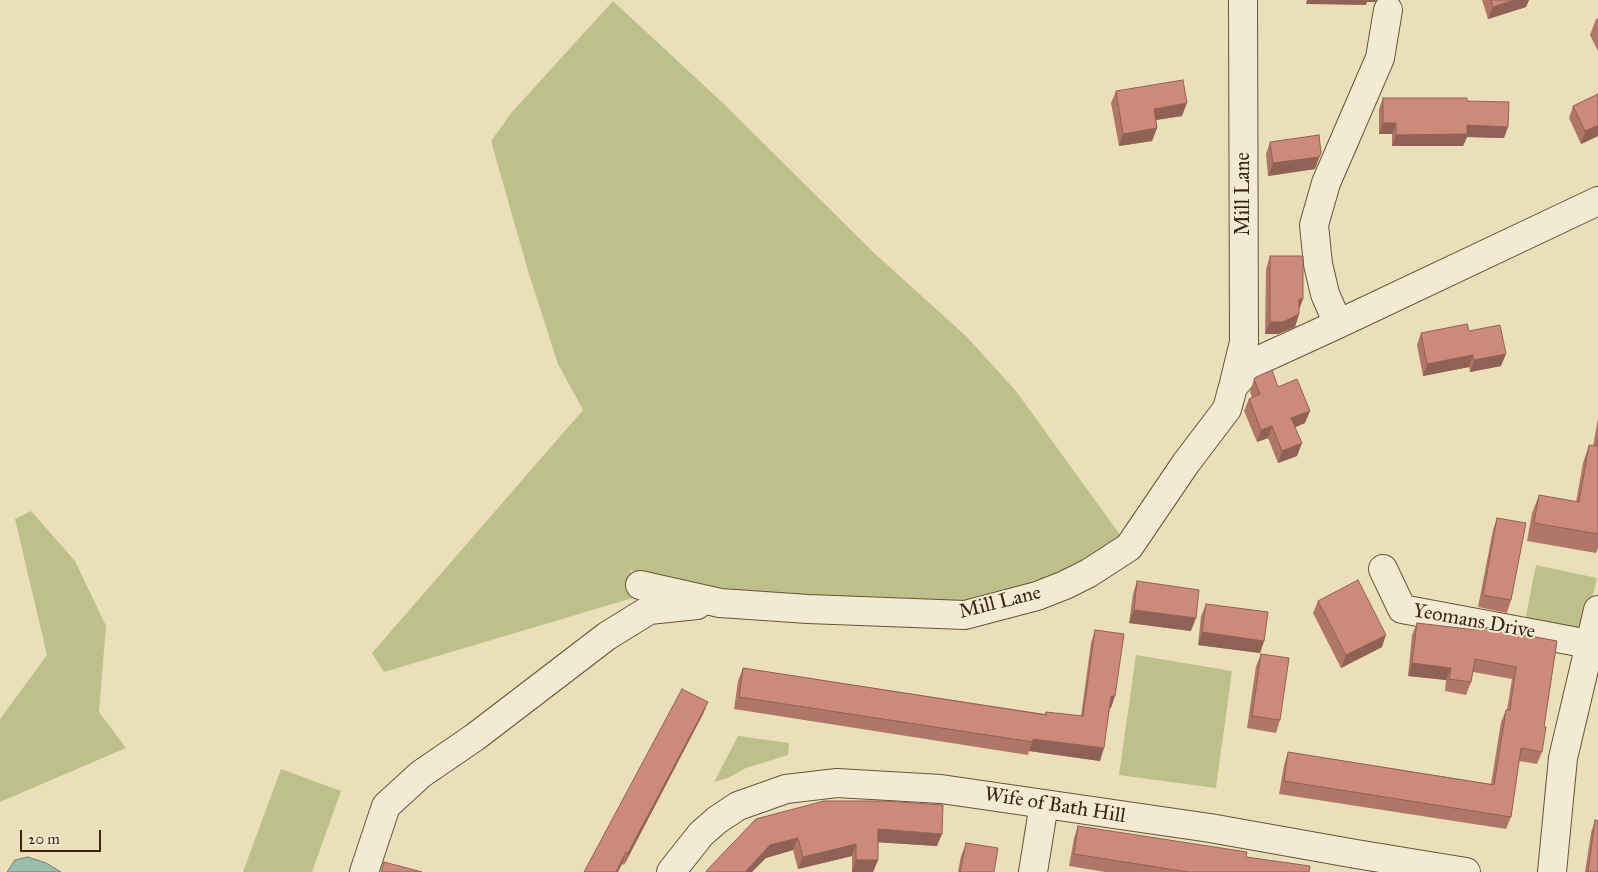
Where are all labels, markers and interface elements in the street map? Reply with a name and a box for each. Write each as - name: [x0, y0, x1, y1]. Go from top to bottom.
- street label: Mill Lane: [1232, 152, 1256, 236]
- street label: Mill Lane: [957, 581, 1043, 625]
- street label: Yeomans Drive: [1411, 599, 1537, 645]
- street label: Wife of Bath Hill: [983, 783, 1127, 829]
- scale bar: [22, 820, 104, 852]
- text: 20 m: [28, 830, 60, 848]

